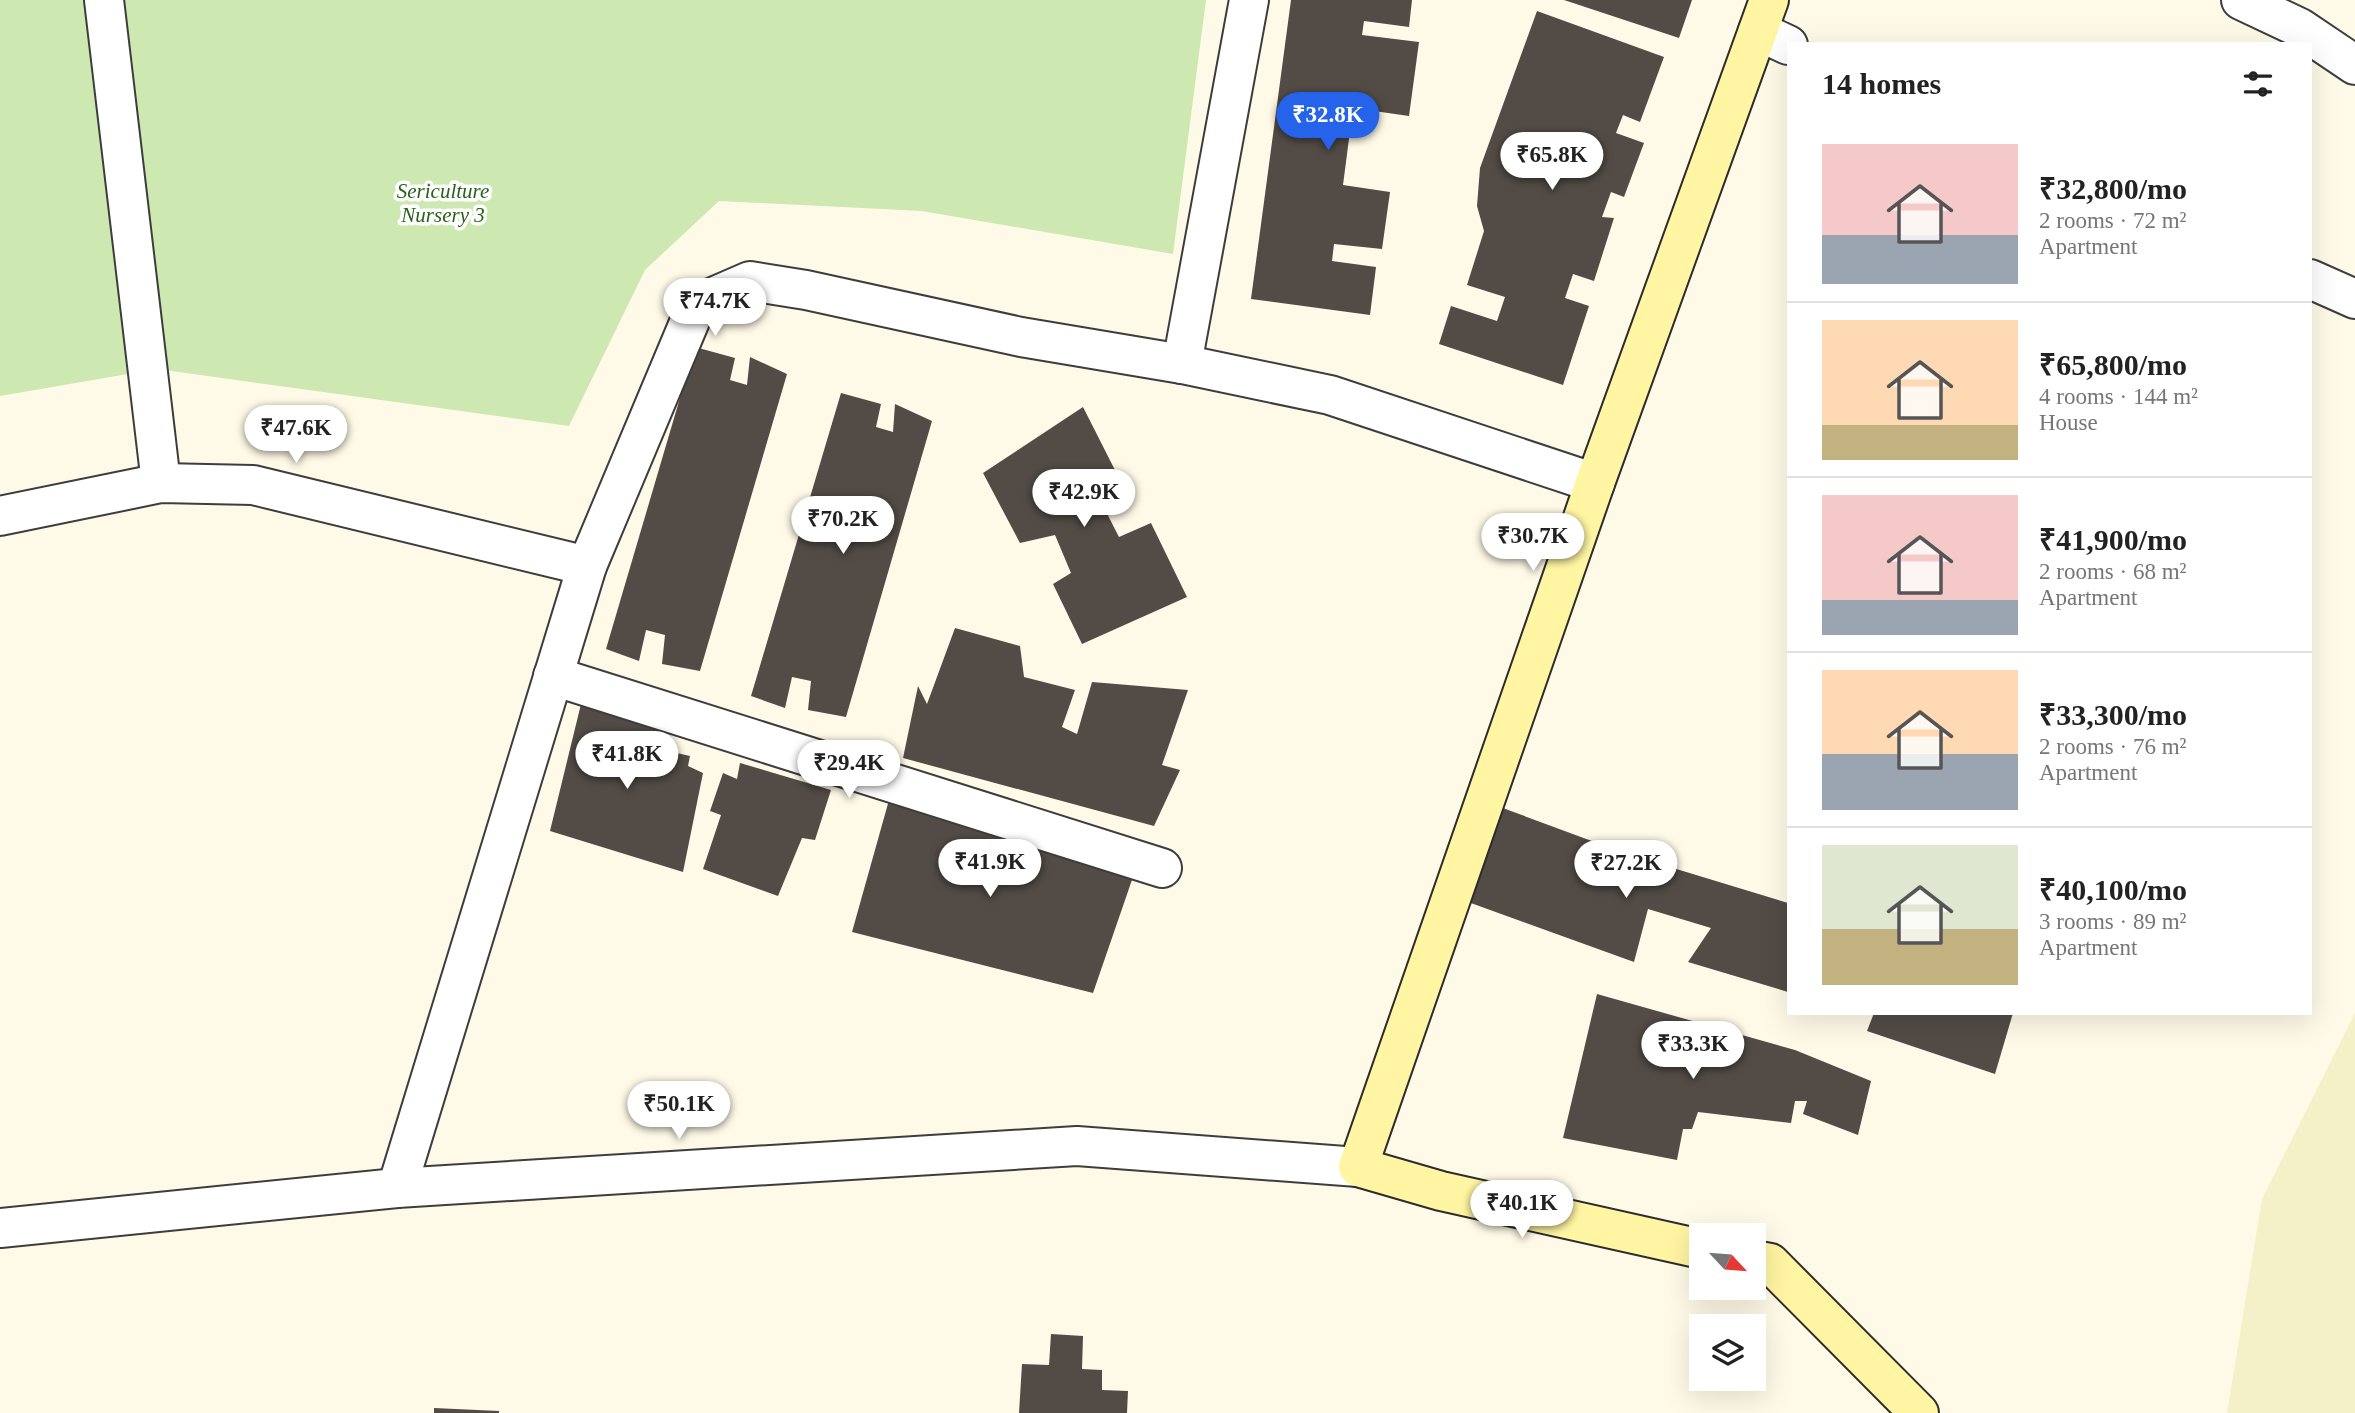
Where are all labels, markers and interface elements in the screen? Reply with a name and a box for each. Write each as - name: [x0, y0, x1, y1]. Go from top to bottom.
- icon: filters: [2239, 65, 2277, 103]
- text: 14 homes: [1822, 67, 1941, 100]
- pin: ₹32.8K: [1271, 92, 1385, 152]
- text: ₹32.8K: [1292, 102, 1364, 127]
- pin: ₹65.8K: [1495, 132, 1609, 192]
- text: ₹65.8K: [1516, 142, 1588, 167]
- icon: home: [1878, 172, 1962, 256]
- text: ₹32,800/mo: [2039, 172, 2187, 205]
- park label: Sericulture Nursery 3: [397, 179, 489, 227]
- text: 2 rooms · 72 m²: [2039, 208, 2186, 233]
- text: Apartment: [2039, 234, 2137, 259]
- pin: ₹74.7K: [658, 278, 772, 338]
- text: ₹74.7K: [679, 288, 751, 313]
- icon: home: [1878, 348, 1962, 432]
- text: ₹65,800/mo: [2039, 348, 2187, 381]
- text: 4 rooms · 144 m²: [2039, 384, 2198, 409]
- pin: ₹47.6K: [239, 406, 353, 465]
- text: House: [2039, 410, 2098, 435]
- text: ₹47.6K: [260, 415, 332, 440]
- pin: ₹42.9K: [1027, 470, 1141, 529]
- text: ₹42.9K: [1048, 479, 1120, 504]
- pin: ₹70.2K: [786, 496, 900, 556]
- text: ₹70.2K: [807, 506, 879, 531]
- pin: ₹30.7K: [1476, 514, 1590, 573]
- text: ₹30.7K: [1497, 523, 1569, 548]
- icon: home: [1878, 523, 1962, 607]
- text: ₹41,900/mo: [2039, 523, 2187, 556]
- text: 2 rooms · 68 m²: [2039, 559, 2186, 584]
- text: Apartment: [2039, 585, 2137, 610]
- icon: home: [1878, 698, 1962, 782]
- text: ₹33,300/mo: [2039, 698, 2187, 731]
- pin: ₹41.8K: [570, 732, 684, 791]
- text: 2 rooms · 76 m²: [2039, 734, 2186, 759]
- pin: ₹29.4K: [792, 740, 906, 800]
- text: ₹41.8K: [591, 741, 663, 766]
- text: ₹29.4K: [813, 750, 885, 775]
- text: Apartment: [2039, 760, 2137, 785]
- pin: ₹41.9K: [933, 839, 1047, 899]
- pin: ₹27.2K: [1569, 841, 1683, 900]
- text: ₹41.9K: [954, 849, 1026, 874]
- text: ₹27.2K: [1590, 850, 1662, 875]
- icon: home: [1878, 873, 1962, 957]
- text: ₹40,100/mo: [2039, 873, 2187, 906]
- text: 3 rooms · 89 m²: [2039, 909, 2186, 934]
- text: Apartment: [2039, 935, 2137, 960]
- pin: ₹33.3K: [1636, 1021, 1750, 1081]
- text: ₹33.3K: [1657, 1031, 1729, 1056]
- pin: ₹50.1K: [622, 1082, 736, 1141]
- text: ₹50.1K: [643, 1091, 715, 1116]
- pin: ₹40.1K: [1465, 1180, 1579, 1240]
- text: ₹40.1K: [1486, 1190, 1558, 1215]
- north arrow: [1689, 1223, 1766, 1300]
- map controls: [1689, 1223, 1766, 1391]
- button: layers: [1689, 1314, 1766, 1391]

